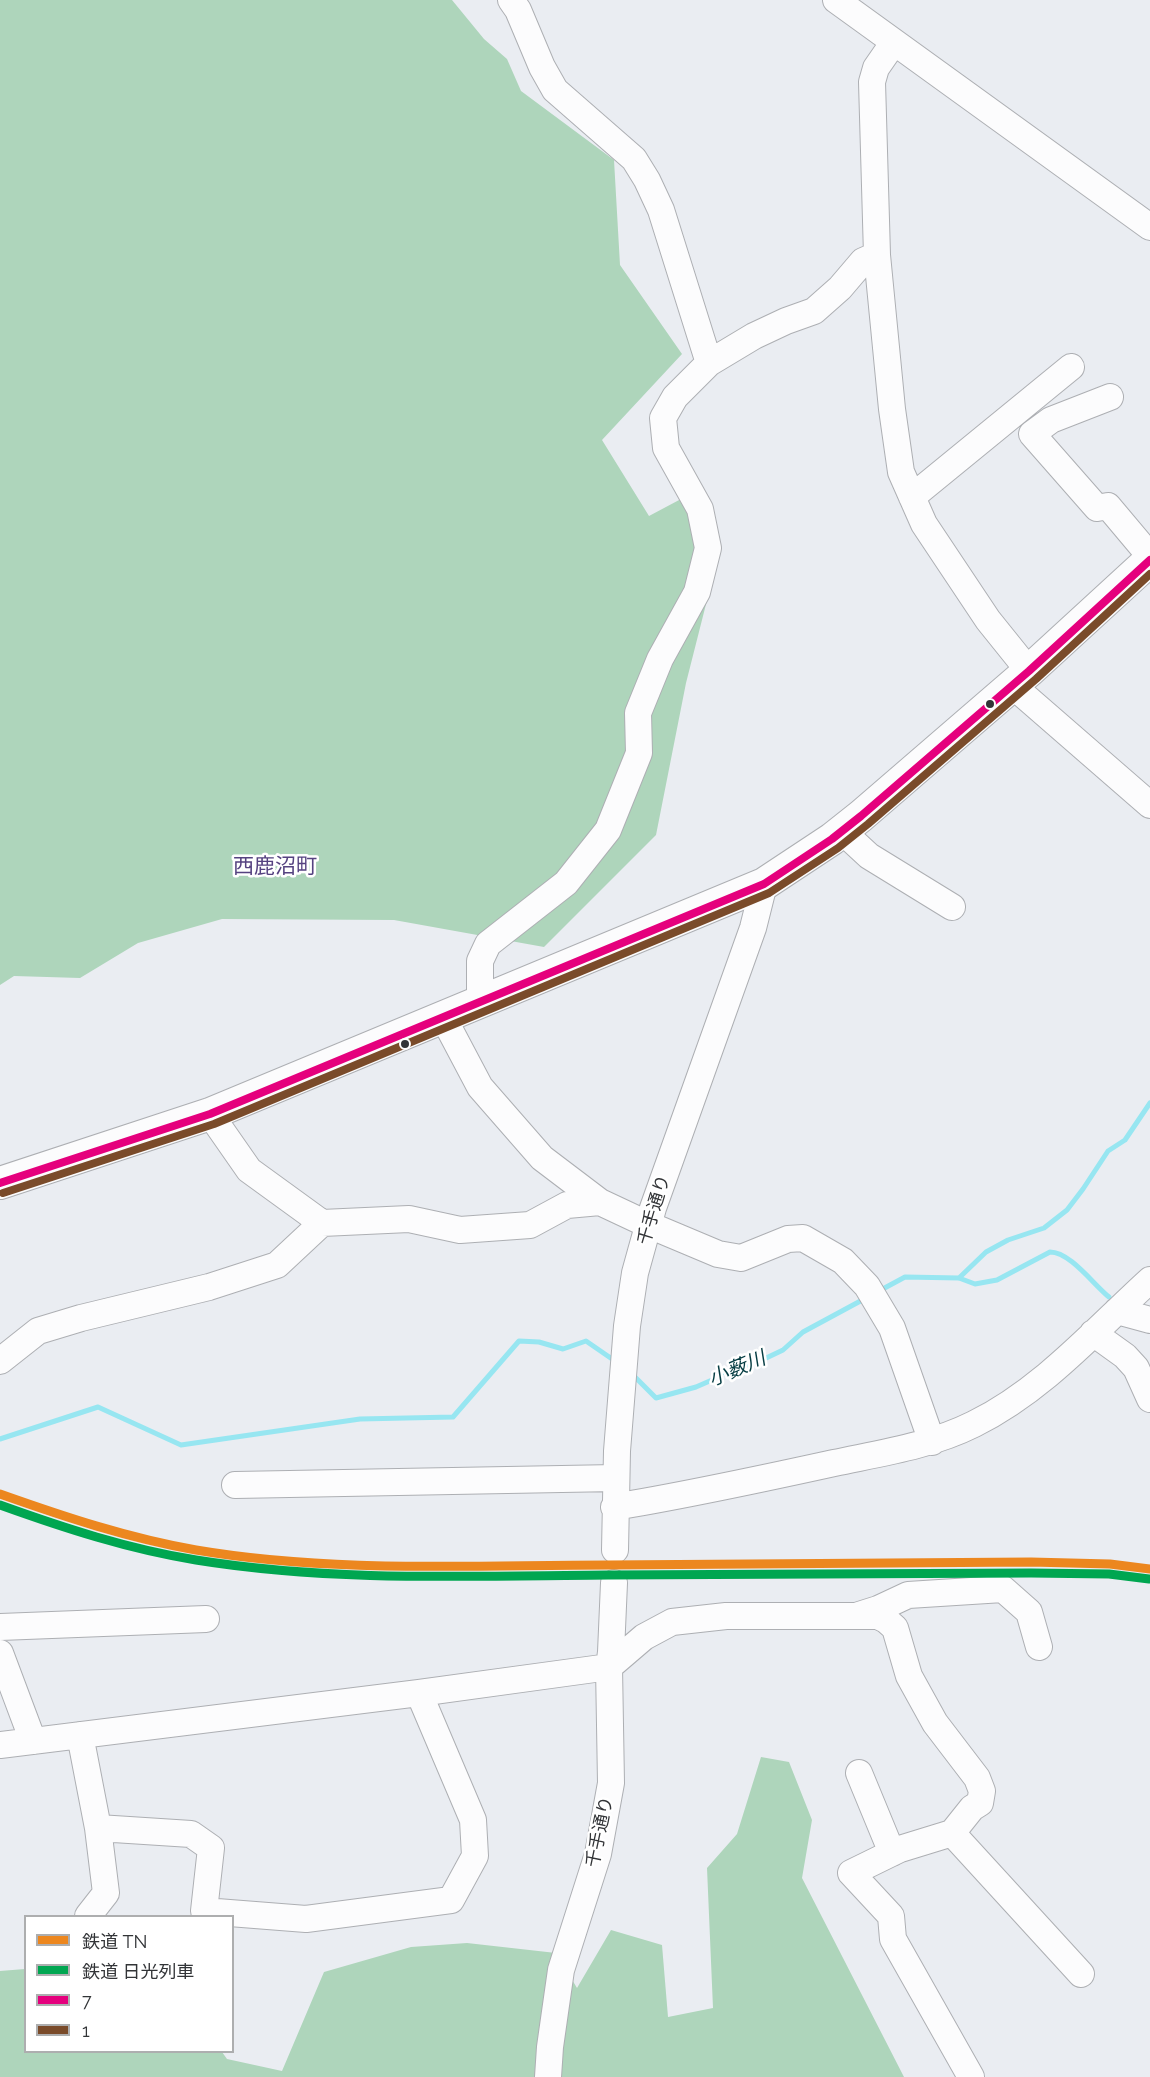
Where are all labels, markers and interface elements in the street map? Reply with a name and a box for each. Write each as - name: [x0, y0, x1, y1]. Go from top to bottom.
- unlabelled marker: [984, 698, 996, 710]
- district label: 西鹿沼町: [233, 854, 317, 880]
- unlabelled marker: [399, 1038, 411, 1050]
- street label: 千手通り: [633, 1172, 675, 1248]
- water label: 小薮川: [705, 1346, 769, 1392]
- street label: 千手通り: [582, 1795, 618, 1869]
- legend: [24, 1915, 234, 2053]
- text: 鉄道 TN: [82, 1931, 147, 1952]
- text: 鉄道 日光列車: [82, 1961, 195, 1982]
- text: 7: [82, 1990, 92, 2011]
- text: 1: [82, 2020, 90, 2041]

